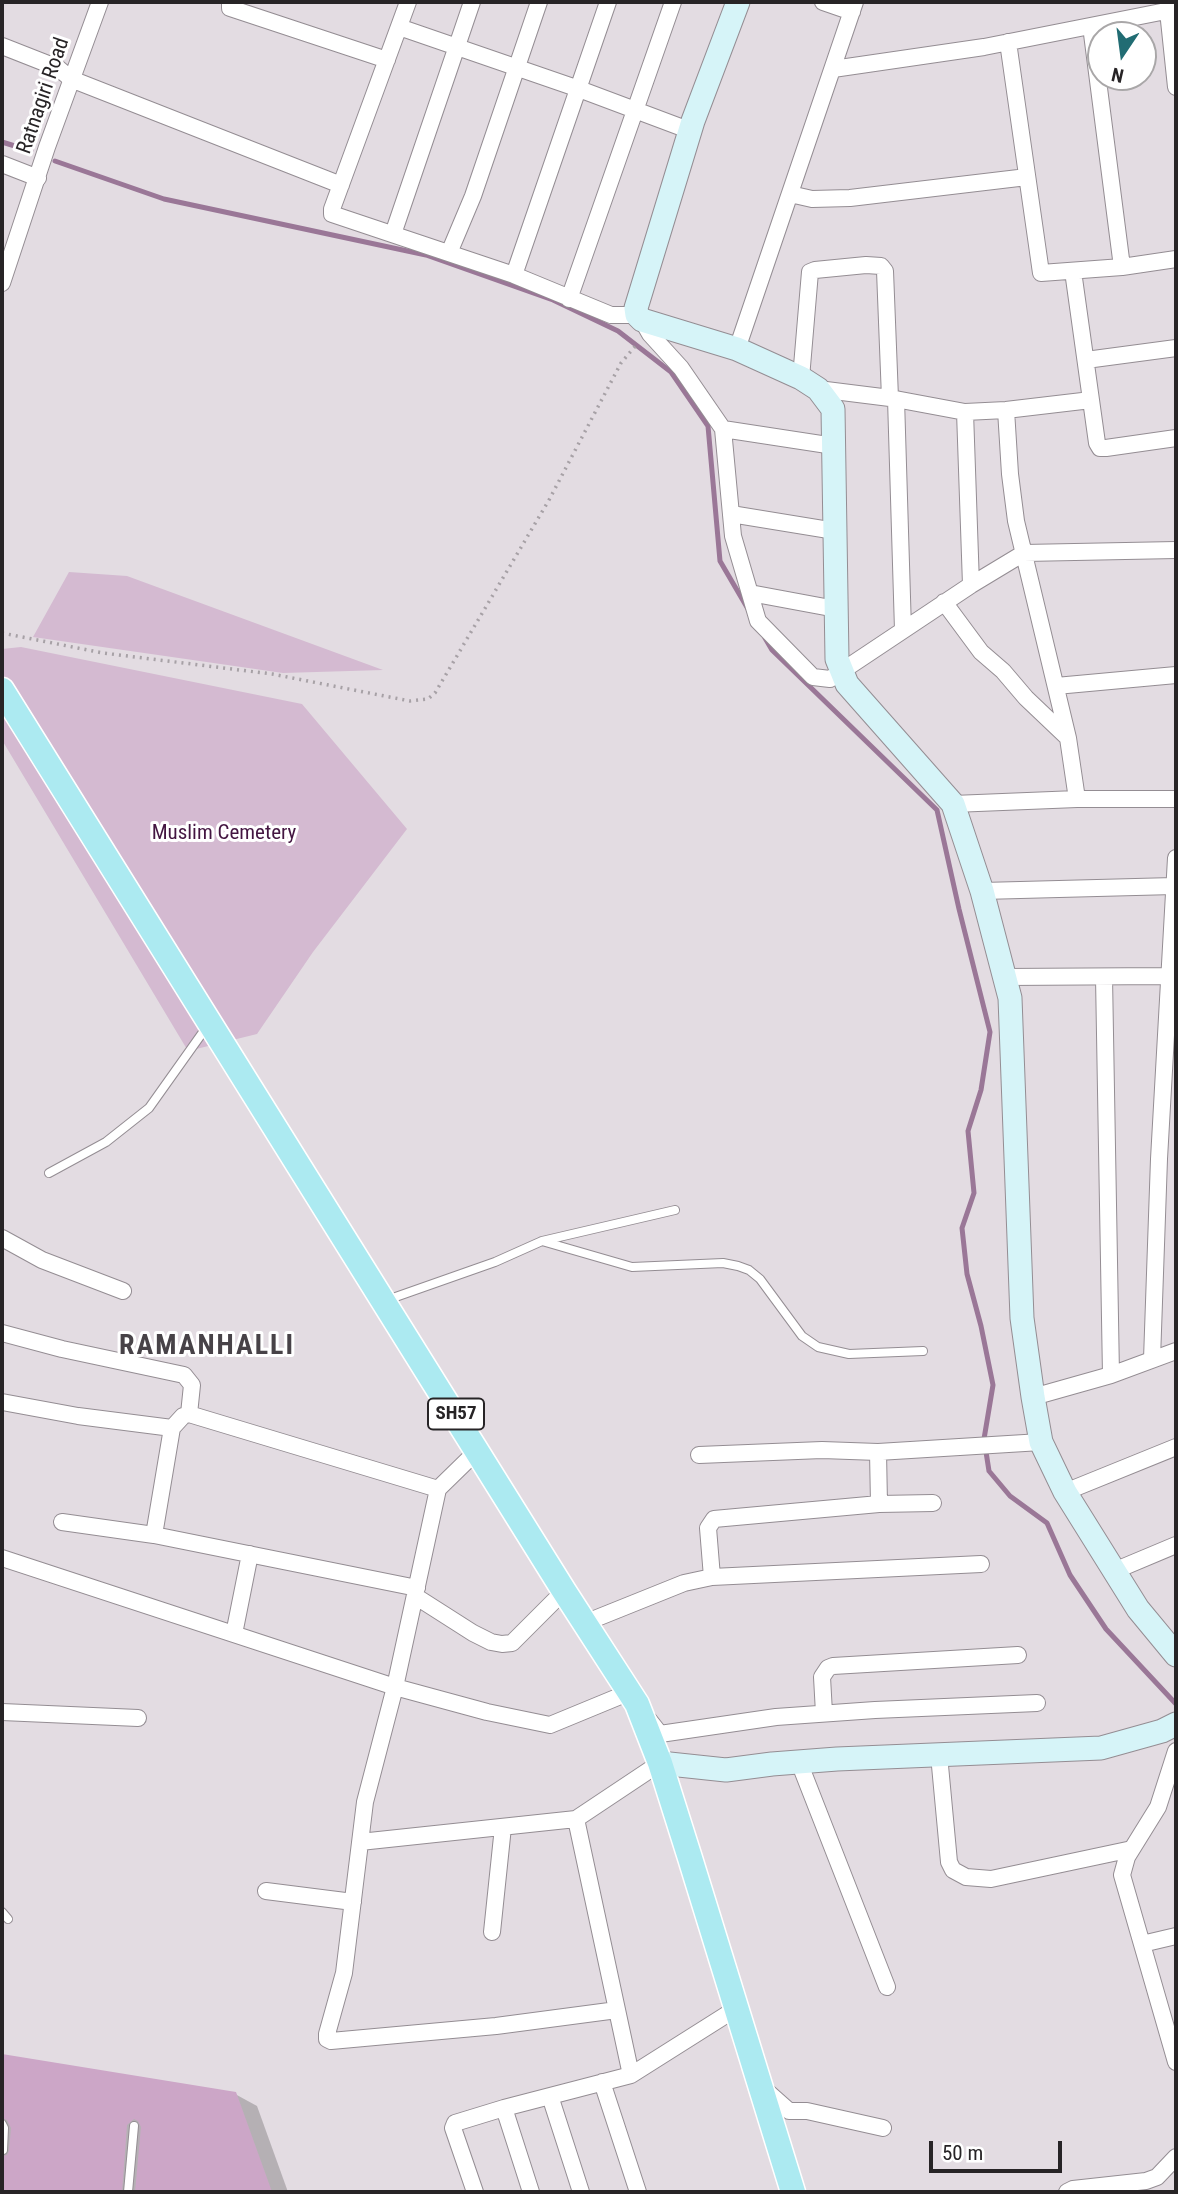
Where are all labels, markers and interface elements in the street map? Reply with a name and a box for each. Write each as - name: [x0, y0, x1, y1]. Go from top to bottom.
- north arrow: [1087, 21, 1157, 91]
- street label: Ratnagiri Road: [12, 35, 76, 157]
- text: N: [1109, 62, 1126, 88]
- park label: Muslim Cemetery: [152, 821, 296, 847]
- district label: RAMANHALLI: [120, 1330, 294, 1364]
- road number: SH57: [428, 1398, 484, 1430]
- scale bar: [933, 2128, 1066, 2172]
- text: 50 m: [942, 2141, 983, 2165]

